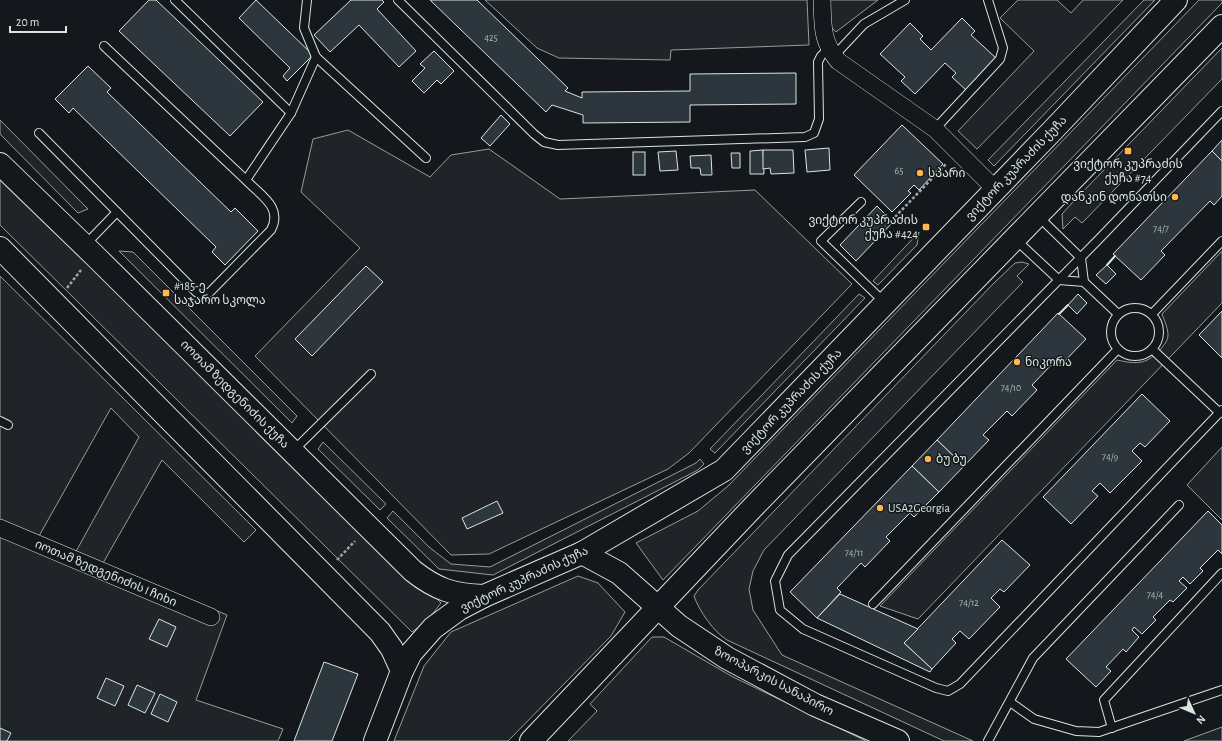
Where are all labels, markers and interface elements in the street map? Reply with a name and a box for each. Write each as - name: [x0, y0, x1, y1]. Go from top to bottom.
- scale bar: [10, 8, 66, 34]
- text: 20 m: [16, 16, 39, 28]
- house number: 425: [484, 33, 498, 43]
- street label: ვიქტორ კუპრაძის ქუჩა: [963, 114, 1070, 223]
- marker: ვიქტორ კუპრაძის ქუჩა #74: [1123, 146, 1133, 156]
- place label: ვიქტორ კუპრაძის ქუჩა #74: [1073, 158, 1183, 185]
- house number: 65: [895, 166, 903, 176]
- place label: სპარი: [928, 167, 965, 179]
- marker: სპარი: [915, 168, 925, 178]
- place label: დანკინ დონათსი: [1061, 191, 1167, 205]
- marker: დანკინ დონათსი: [1170, 192, 1180, 202]
- place label: ვიქტორ კუპრაძის ქუჩა #424: [808, 214, 918, 241]
- marker: ვიქტორ კუპრაძის ქუჩა #424: [921, 222, 931, 232]
- house number: 74/7: [1153, 224, 1169, 234]
- place label: #185-ე საჯარო სკოლა: [174, 280, 266, 308]
- marker: #185-ე საჯარო სკოლა: [161, 288, 171, 298]
- street label: იოთამ ზედგენიძის ქუჩა: [177, 338, 291, 452]
- street label: ვიქტორ კუპრაძის ქუჩა: [738, 347, 845, 456]
- place label: ნიკორა: [1025, 356, 1072, 369]
- marker: ნიკორა: [1012, 357, 1022, 367]
- house number: 74/10: [1001, 383, 1021, 393]
- house number: 74/9: [1102, 452, 1119, 462]
- place label: ბუ ბუ: [936, 453, 967, 466]
- marker: ბუ ბუ: [923, 454, 933, 464]
- place label: USA2Georgia: [888, 502, 950, 514]
- marker: USA2Georgia: [875, 503, 885, 513]
- street label: იოთამ ზედგენიძის I ჩიხი: [33, 538, 179, 610]
- street label: ვიქტორ კუპრაძის ქუჩა: [458, 544, 590, 615]
- house number: 74/11: [845, 548, 863, 558]
- house number: 74/4: [1147, 590, 1164, 600]
- house number: 74/12: [959, 598, 979, 608]
- street label: ზოოპარკის სანაპირო: [712, 644, 836, 719]
- north arrow: [1174, 693, 1214, 733]
- text: N: [1194, 713, 1207, 726]

